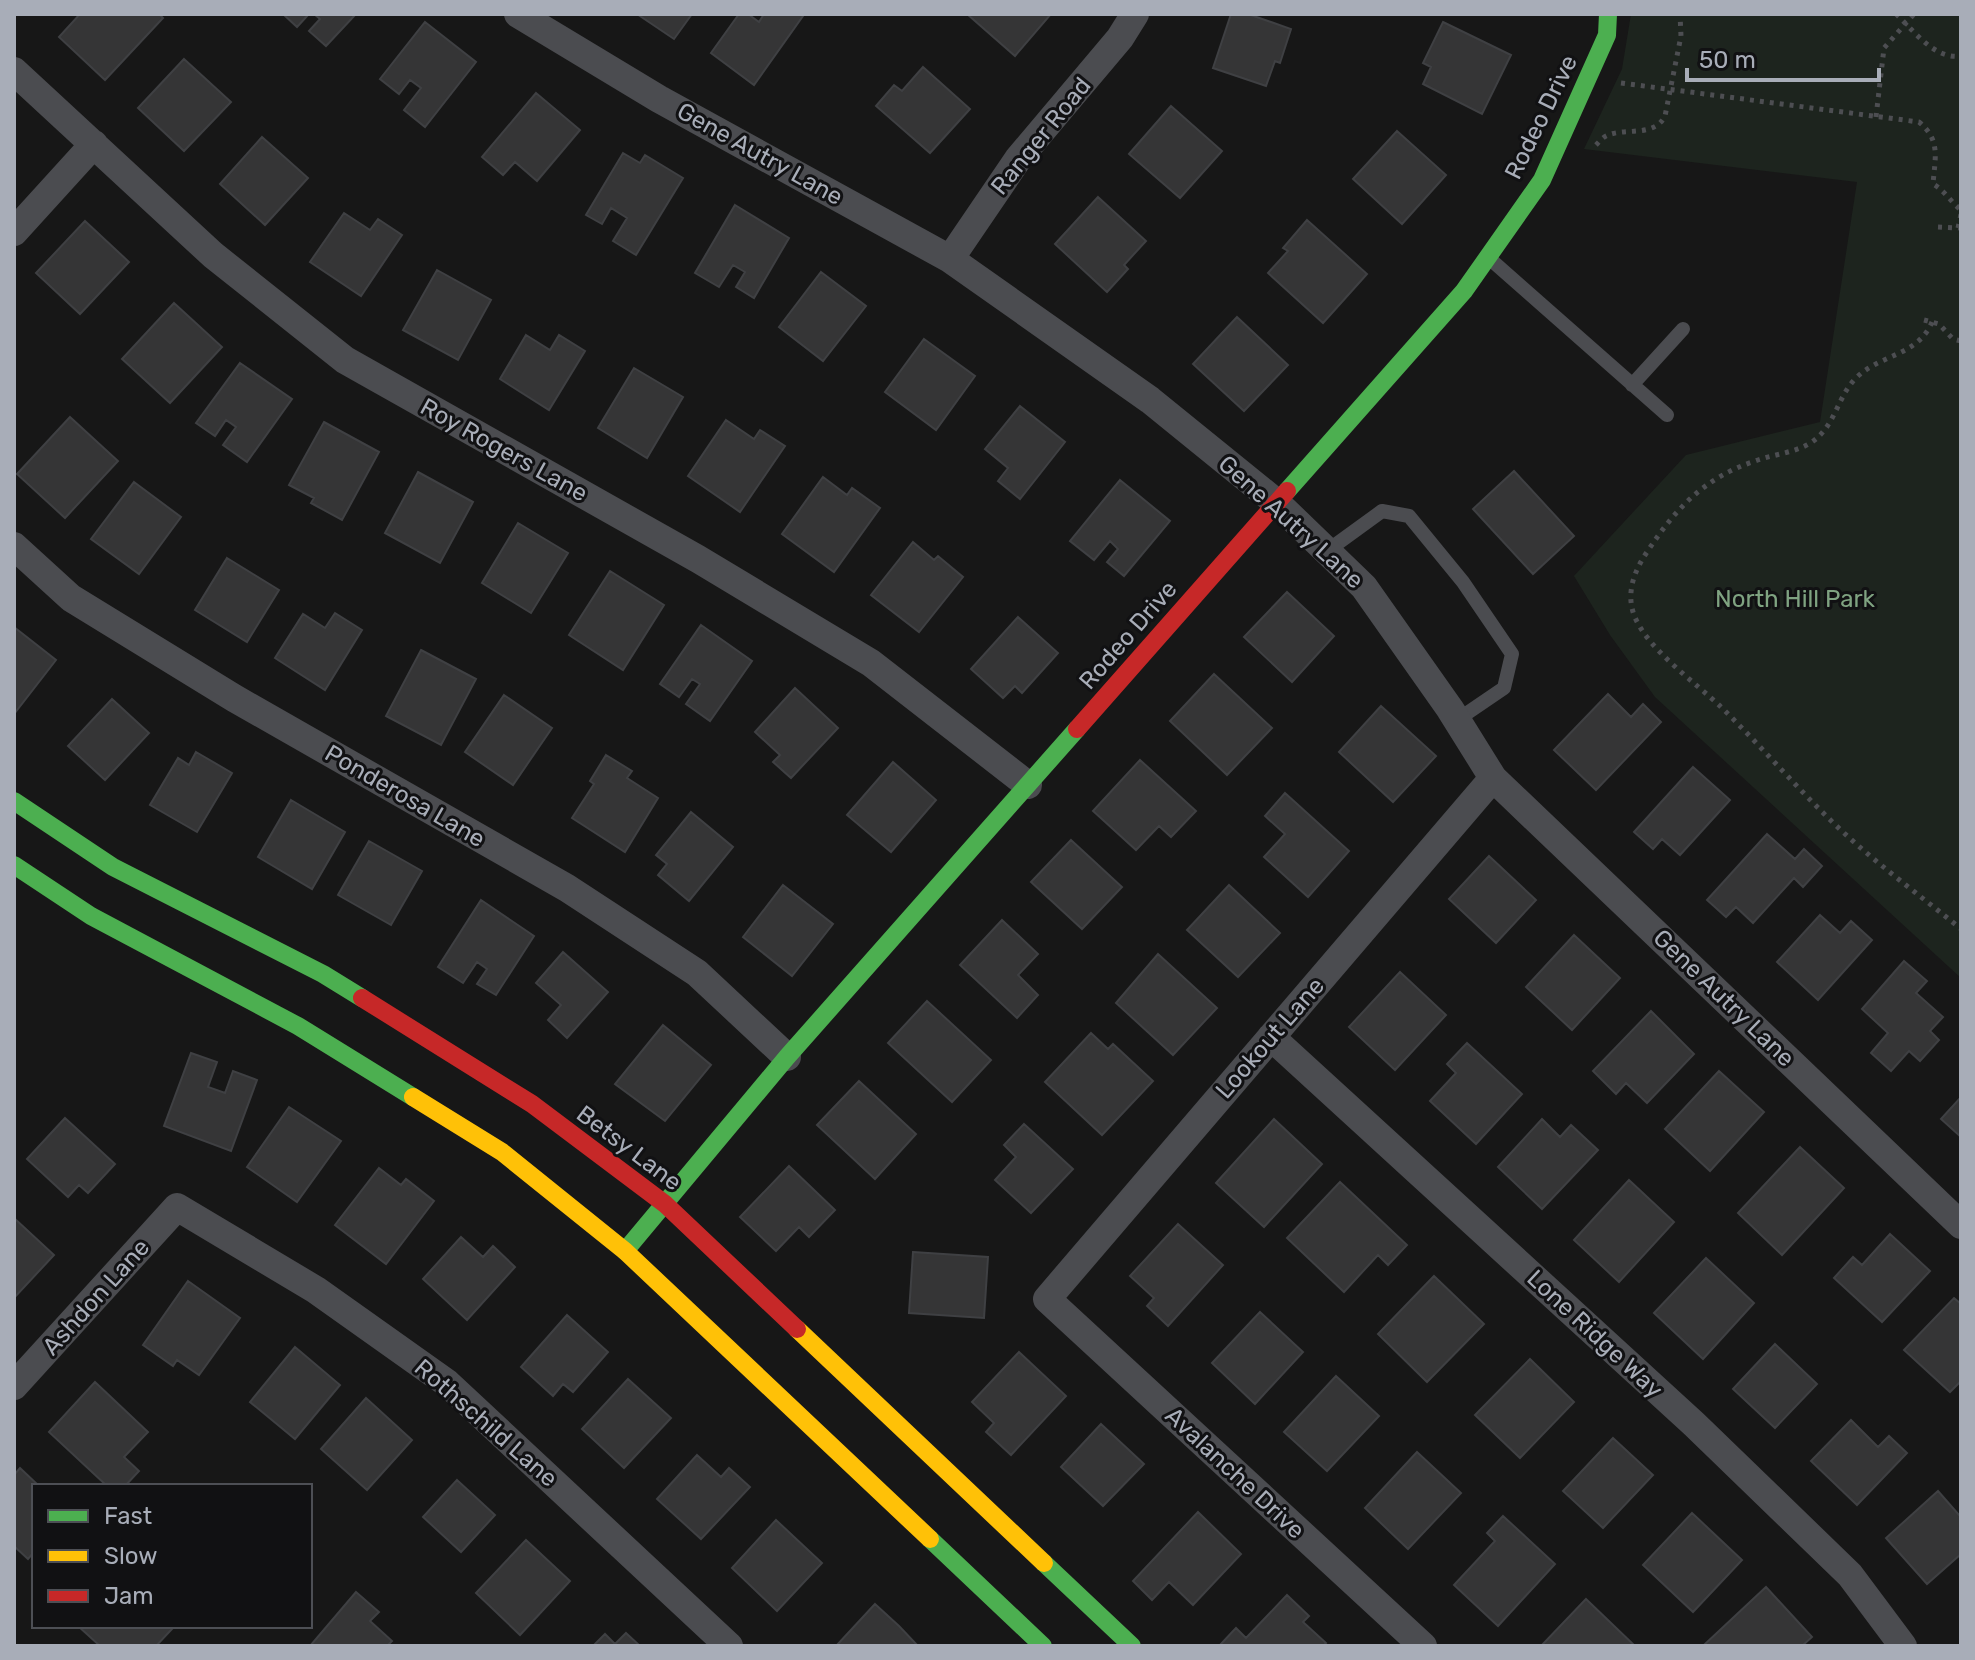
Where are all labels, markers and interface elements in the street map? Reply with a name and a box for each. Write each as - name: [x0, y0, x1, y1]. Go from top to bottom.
- scale bar: [1687, 32, 1879, 82]
- text: 50 m: [1699, 46, 1756, 74]
- street label: Rodeo Drive: [1499, 50, 1583, 184]
- street label: Ranger Road: [985, 72, 1097, 200]
- street label: Gene Autry Lane: [672, 97, 848, 211]
- street label: Roy Rogers Lane: [416, 393, 592, 507]
- street label: Gene Autry Lane: [1213, 450, 1369, 594]
- street label: Rodeo Drive: [1073, 575, 1183, 695]
- park label: North Hill Park: [1715, 585, 1876, 613]
- street label: Ponderosa Lane: [320, 739, 490, 853]
- street label: Gene Autry Lane: [1648, 924, 1800, 1072]
- street label: Lookout Lane: [1210, 972, 1330, 1104]
- street label: Betsy Lane: [571, 1100, 687, 1196]
- street label: Ashdon Lane: [37, 1233, 155, 1361]
- street label: Lone Ridge Way: [1521, 1264, 1669, 1404]
- street label: Rothschild Lane: [409, 1353, 563, 1493]
- street label: Avalanche Drive: [1160, 1401, 1310, 1545]
- legend: [32, 1484, 312, 1628]
- text: Fast: [104, 1502, 152, 1530]
- text: Slow: [104, 1542, 157, 1570]
- text: Jam: [104, 1582, 154, 1610]

